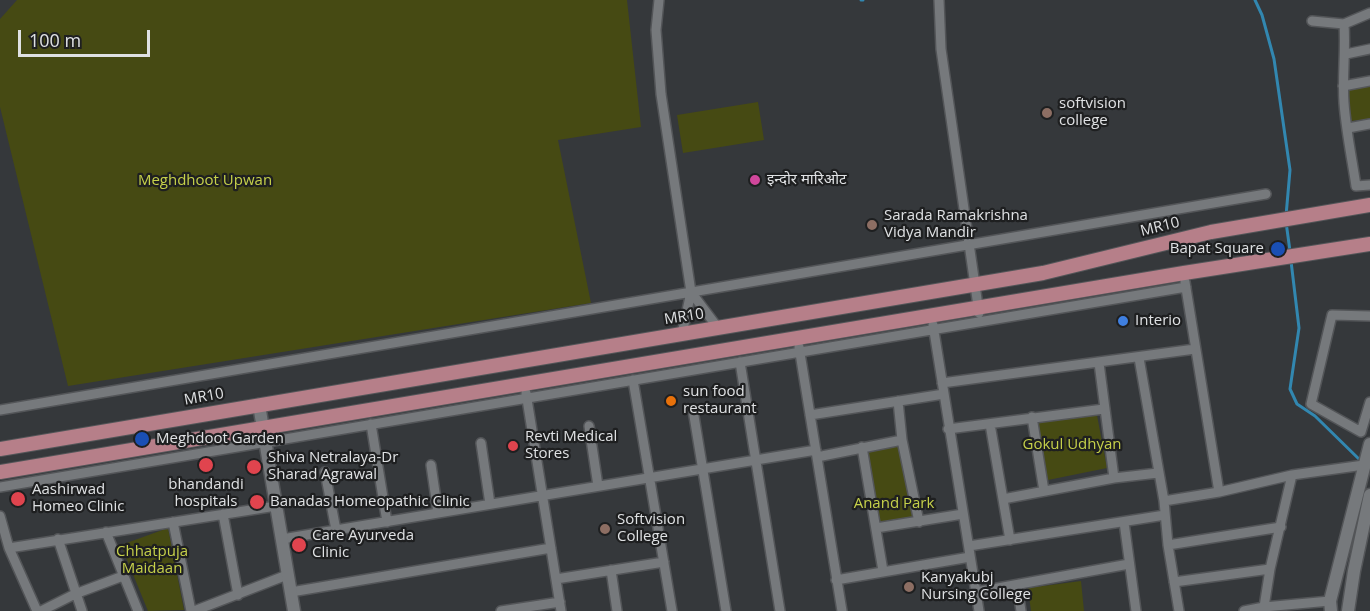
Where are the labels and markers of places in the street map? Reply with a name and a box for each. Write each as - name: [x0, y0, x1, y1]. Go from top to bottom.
- place label: softvision college: [1059, 95, 1126, 130]
- marker: softvision college: [1040, 106, 1054, 120]
- place label: इन्दोर मारिओट: [767, 171, 847, 189]
- marker: इन्दोर मारिओट: [748, 173, 762, 187]
- place label: Sarada Ramakrishna Vidya Mandir: [884, 207, 1028, 242]
- marker: Sarada Ramakrishna Vidya Mandir: [865, 218, 879, 232]
- place label: Bapat Square: [1170, 240, 1264, 258]
- marker: Bapat Square: [1269, 240, 1287, 258]
- place label: Interio: [1135, 312, 1181, 330]
- marker: Interio: [1116, 314, 1130, 328]
- place label: sun food restaurant: [683, 383, 757, 418]
- marker: sun food restaurant: [664, 394, 678, 408]
- place label: Revti Medical Stores: [525, 428, 617, 463]
- marker: Meghdoot Garden: [133, 430, 151, 448]
- place label: Meghdoot Garden: [156, 430, 284, 448]
- marker: Revti Medical Stores: [506, 439, 520, 453]
- place label: Shiva Netralaya-Dr Sharad Agrawal: [268, 449, 398, 484]
- marker: bhandandi hospitals: [197, 456, 215, 474]
- marker: Shiva Netralaya-Dr Sharad Agrawal: [245, 458, 263, 476]
- place label: bhandandi hospitals: [168, 476, 244, 511]
- place label: Aashirwad Homeo Clinic: [32, 481, 125, 516]
- marker: Aashirwad Homeo Clinic: [9, 490, 27, 508]
- marker: Banadas Homeopathic Clinic: [248, 493, 266, 511]
- place label: Banadas Homeopathic Clinic: [270, 493, 470, 511]
- place label: Softvision College: [617, 511, 685, 546]
- marker: Softvision College: [598, 522, 612, 536]
- place label: Care Ayurveda Clinic: [312, 527, 414, 562]
- marker: Care Ayurveda Clinic: [290, 536, 308, 554]
- place label: Kanyakubj Nursing College: [921, 569, 1031, 604]
- marker: Kanyakubj Nursing College: [902, 580, 916, 594]

